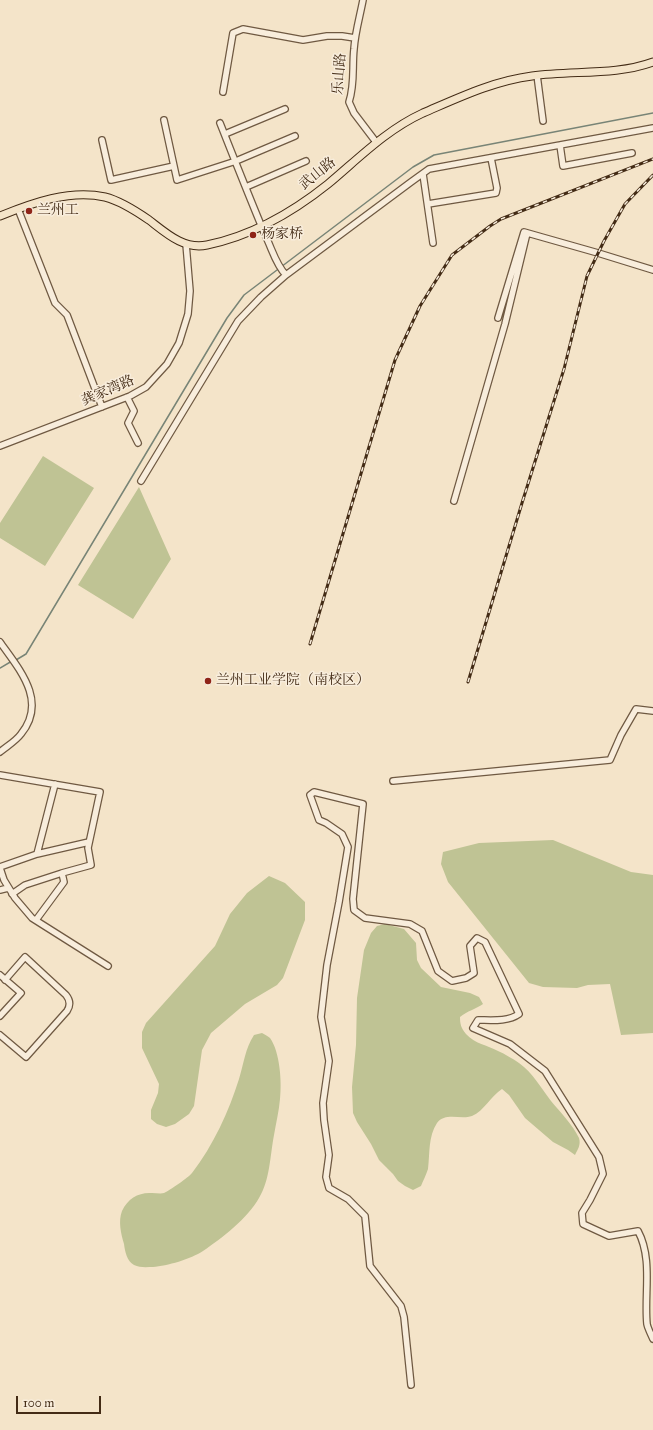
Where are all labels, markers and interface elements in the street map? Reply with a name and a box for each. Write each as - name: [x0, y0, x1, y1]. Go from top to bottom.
- street label: 乐山路: [330, 52, 350, 96]
- street label: 武山路: [296, 154, 340, 194]
- place label: 兰州工: [37, 203, 79, 219]
- marker: 兰州工: [24, 206, 34, 216]
- place label: 杨家桥: [261, 227, 303, 243]
- marker: 杨家桥: [248, 230, 258, 240]
- street label: 龚家湾路: [79, 372, 137, 410]
- place label: 兰州工业学院（南校区）: [216, 673, 370, 689]
- marker: 兰州工业学院（南校区）: [203, 676, 213, 686]
- scale bar: [18, 1388, 103, 1414]
- text: 100 m: [23, 1396, 54, 1410]

